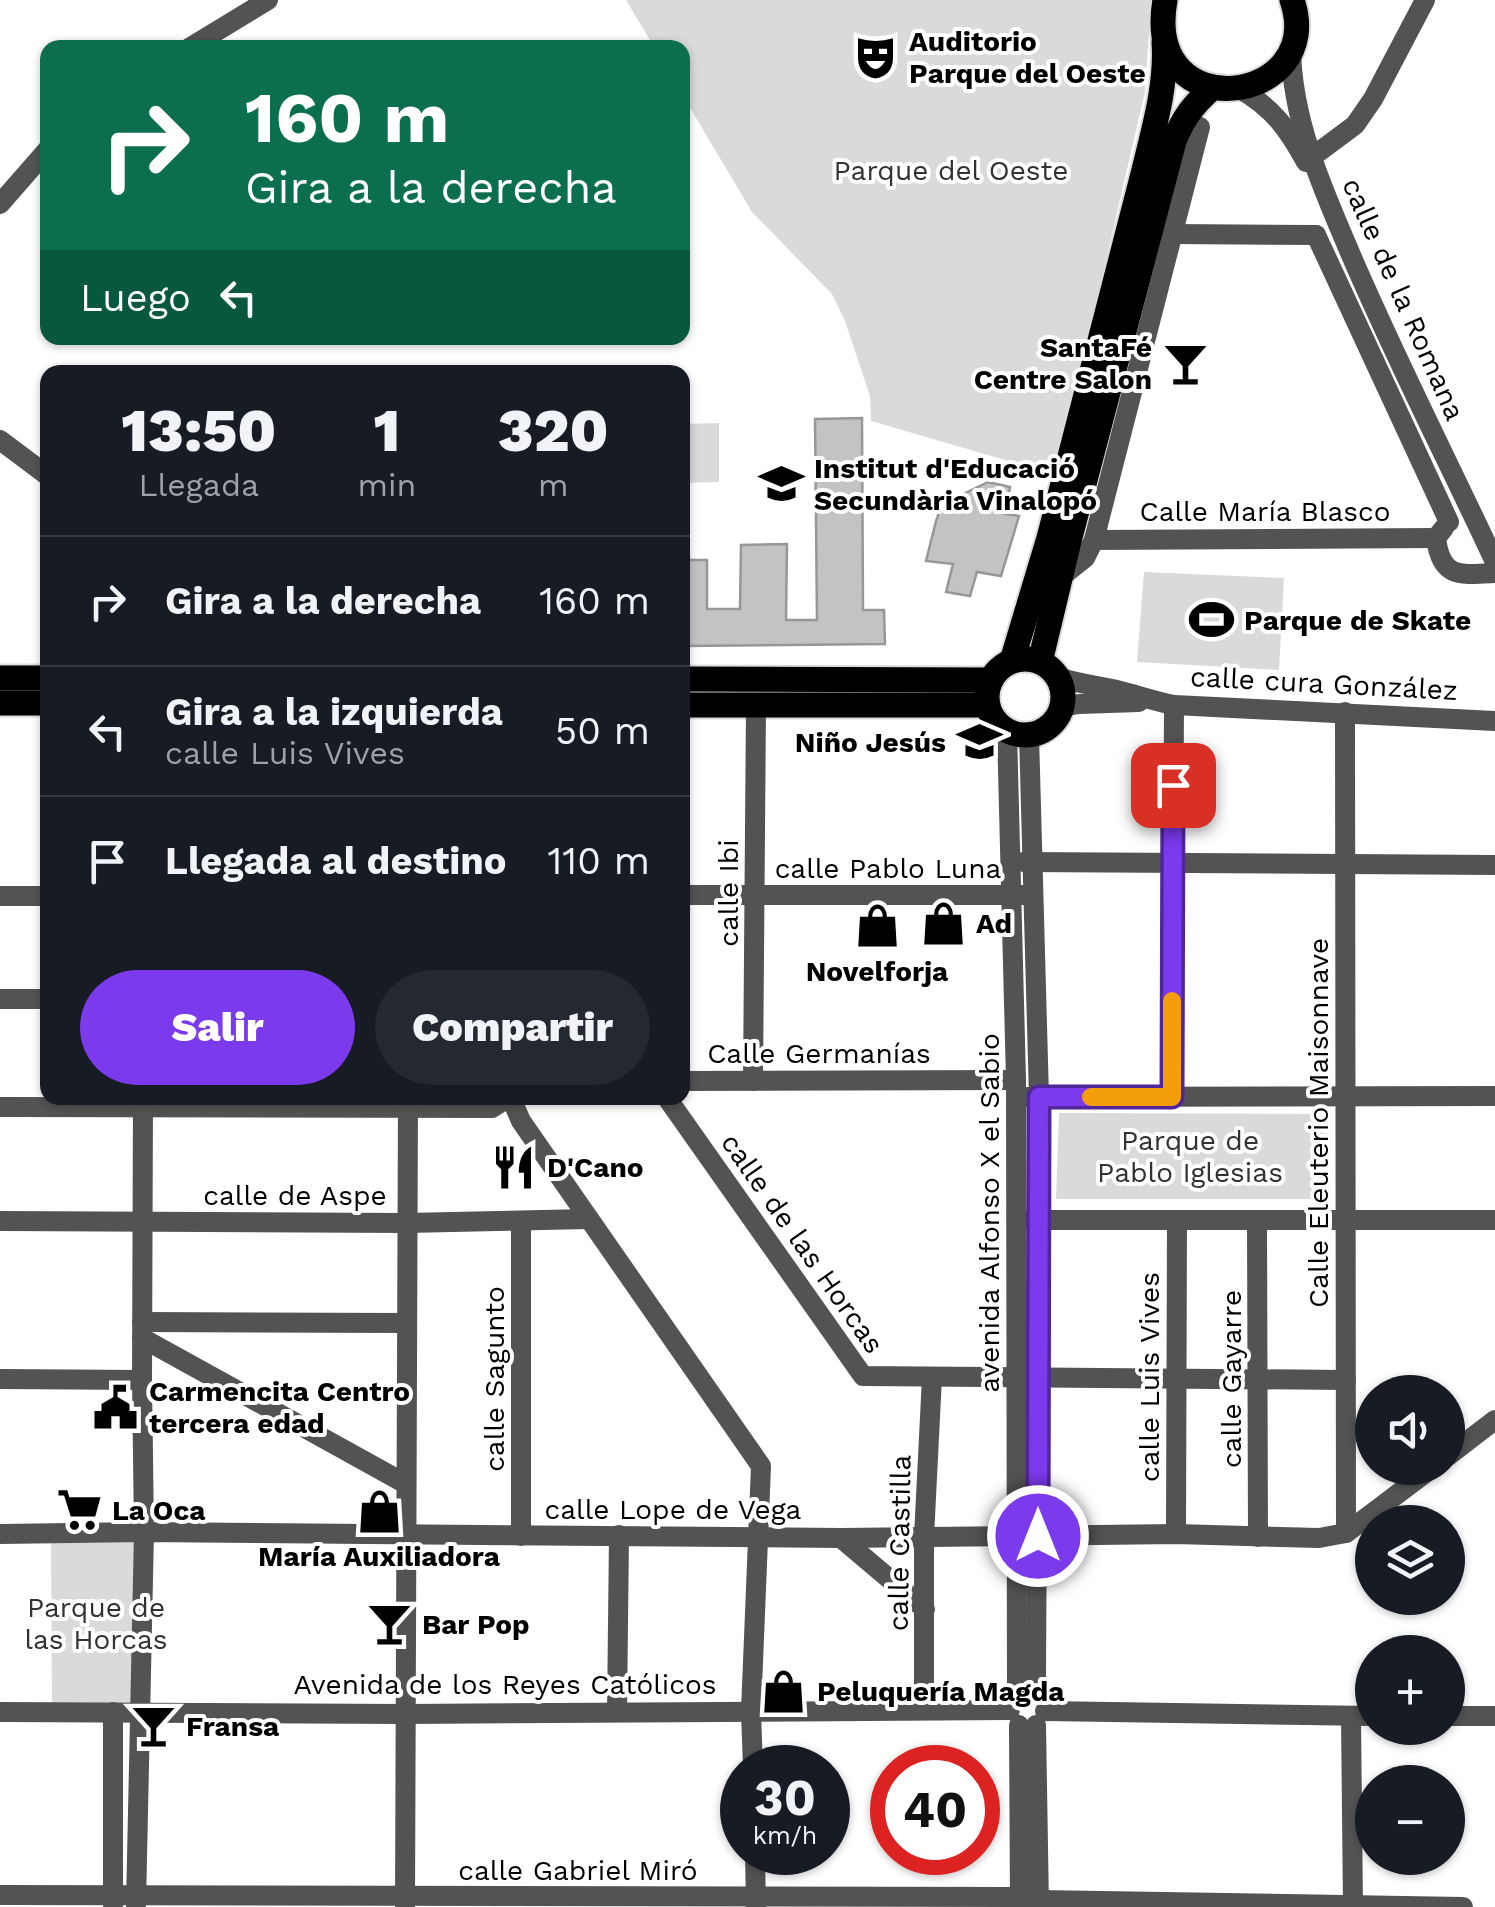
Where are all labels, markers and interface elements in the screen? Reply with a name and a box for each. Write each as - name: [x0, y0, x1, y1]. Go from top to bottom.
- place label: Auditorio Parque del Oeste: [909, 25, 1146, 90]
- theatre icon: Auditorio Parque del Oeste: [852, 33, 900, 81]
- text: 160 m: [245, 77, 449, 159]
- icon: right: [80, 80, 210, 210]
- park label: Parque del Oeste: [833, 154, 1069, 187]
- text: Gira a la derecha: [245, 161, 617, 214]
- street label: calle de la Romana: [1335, 173, 1472, 426]
- icon: left: [211, 270, 266, 325]
- text: Luego: [80, 276, 191, 320]
- place label: SantaFé Centre Salon: [974, 331, 1152, 396]
- bar icon: SantaFé Centre Salon: [1161, 339, 1209, 387]
- text: 13:50: [121, 395, 276, 466]
- text: 1: [374, 395, 400, 466]
- text: 320: [498, 395, 609, 466]
- place label: Institut d'Educació Secundària Vinalopó: [814, 452, 1097, 517]
- school or university icon: Institut d'Educació Secundària Vinalopó: [757, 460, 805, 508]
- text: Llegada: [138, 466, 259, 504]
- text: min: [358, 466, 416, 504]
- text: m: [538, 466, 568, 504]
- street label: Calle María Blasco: [1139, 495, 1391, 528]
- icon: right: [80, 574, 135, 629]
- text: Gira a la derecha: [165, 579, 481, 623]
- text: 160 m: [539, 579, 650, 623]
- sports icon: Parque de Skate: [1187, 596, 1235, 644]
- place label: Parque de Skate: [1244, 604, 1471, 637]
- street label: calle cura González: [1189, 660, 1459, 707]
- text: Gira a la izquierda: [165, 690, 503, 734]
- icon: left: [80, 704, 135, 759]
- text: 50 m: [555, 709, 650, 753]
- school or university icon: Niño Jesús: [955, 718, 1003, 766]
- place label: Niño Jesús: [795, 726, 946, 759]
- text: calle Luis Vives: [165, 734, 405, 772]
- pin: [1131, 743, 1216, 828]
- icon: arrive: [1146, 758, 1201, 813]
- icon: arrive: [80, 834, 135, 889]
- text: Llegada al destino: [165, 839, 507, 883]
- text: 110 m: [548, 839, 650, 883]
- street label: calle Ibi: [712, 839, 745, 947]
- street label: calle Pablo Luna: [775, 852, 1001, 885]
- shop icon: Ad: [919, 899, 967, 947]
- shop icon: Novelforja: [853, 902, 901, 950]
- place label: Ad: [976, 907, 1012, 940]
- street label: Calle Eleuterio Maisonnave: [1302, 938, 1335, 1308]
- place label: Novelforja: [806, 955, 949, 988]
- button: Salir: [80, 970, 355, 1085]
- button: Compartir: [375, 970, 650, 1085]
- street label: avenida Alfonso X el Sabio: [973, 1033, 1006, 1393]
- street label: Calle Germanías: [707, 1037, 931, 1070]
- park label: Parque de Pablo Iglesias: [1097, 1124, 1283, 1189]
- street label: calle de las Horcas: [714, 1127, 891, 1360]
- restaurant icon: D'Cano: [490, 1143, 538, 1191]
- place label: D'Cano: [547, 1151, 644, 1184]
- street label: calle de Aspe: [203, 1179, 387, 1212]
- street label: calle Luis Vives: [1133, 1272, 1166, 1482]
- street label: calle Sagunto: [478, 1286, 511, 1472]
- street label: calle Gayarre: [1215, 1290, 1248, 1468]
- place label: Carmencita Centro tercera edad: [149, 1375, 410, 1440]
- map controls: [1355, 1375, 1465, 1875]
- button: sound: [1355, 1375, 1465, 1485]
- public building icon: Carmencita Centro tercera edad: [92, 1383, 140, 1431]
- street label: calle Castilla: [881, 1454, 918, 1631]
- position arrow: [986, 1484, 1090, 1588]
- supermarket icon: La Oca: [55, 1486, 103, 1534]
- shop icon: María Auxiliadora: [355, 1487, 403, 1535]
- street label: calle Lope de Vega: [545, 1493, 802, 1526]
- place label: La Oca: [112, 1494, 206, 1527]
- button: layers: [1355, 1505, 1465, 1615]
- place label: María Auxiliadora: [258, 1540, 501, 1573]
- park label: Parque de las Horcas: [24, 1591, 168, 1656]
- bar icon: Bar Pop: [365, 1600, 413, 1648]
- place label: Bar Pop: [422, 1608, 530, 1641]
- button: +: [1355, 1635, 1465, 1745]
- shop icon: Peluquería Magda: [760, 1667, 808, 1715]
- street label: Avenida de los Reyes Católicos: [293, 1668, 717, 1701]
- place label: Peluquería Magda: [817, 1675, 1065, 1708]
- bar icon: Fransa: [129, 1702, 177, 1750]
- place label: Fransa: [186, 1710, 280, 1743]
- speed limit sign: 40: [870, 1745, 1000, 1875]
- button: −: [1355, 1765, 1465, 1875]
- text: 30: [754, 1768, 816, 1827]
- text: km/h: [753, 1821, 817, 1850]
- street label: calle Gabriel Miró: [458, 1854, 698, 1887]

